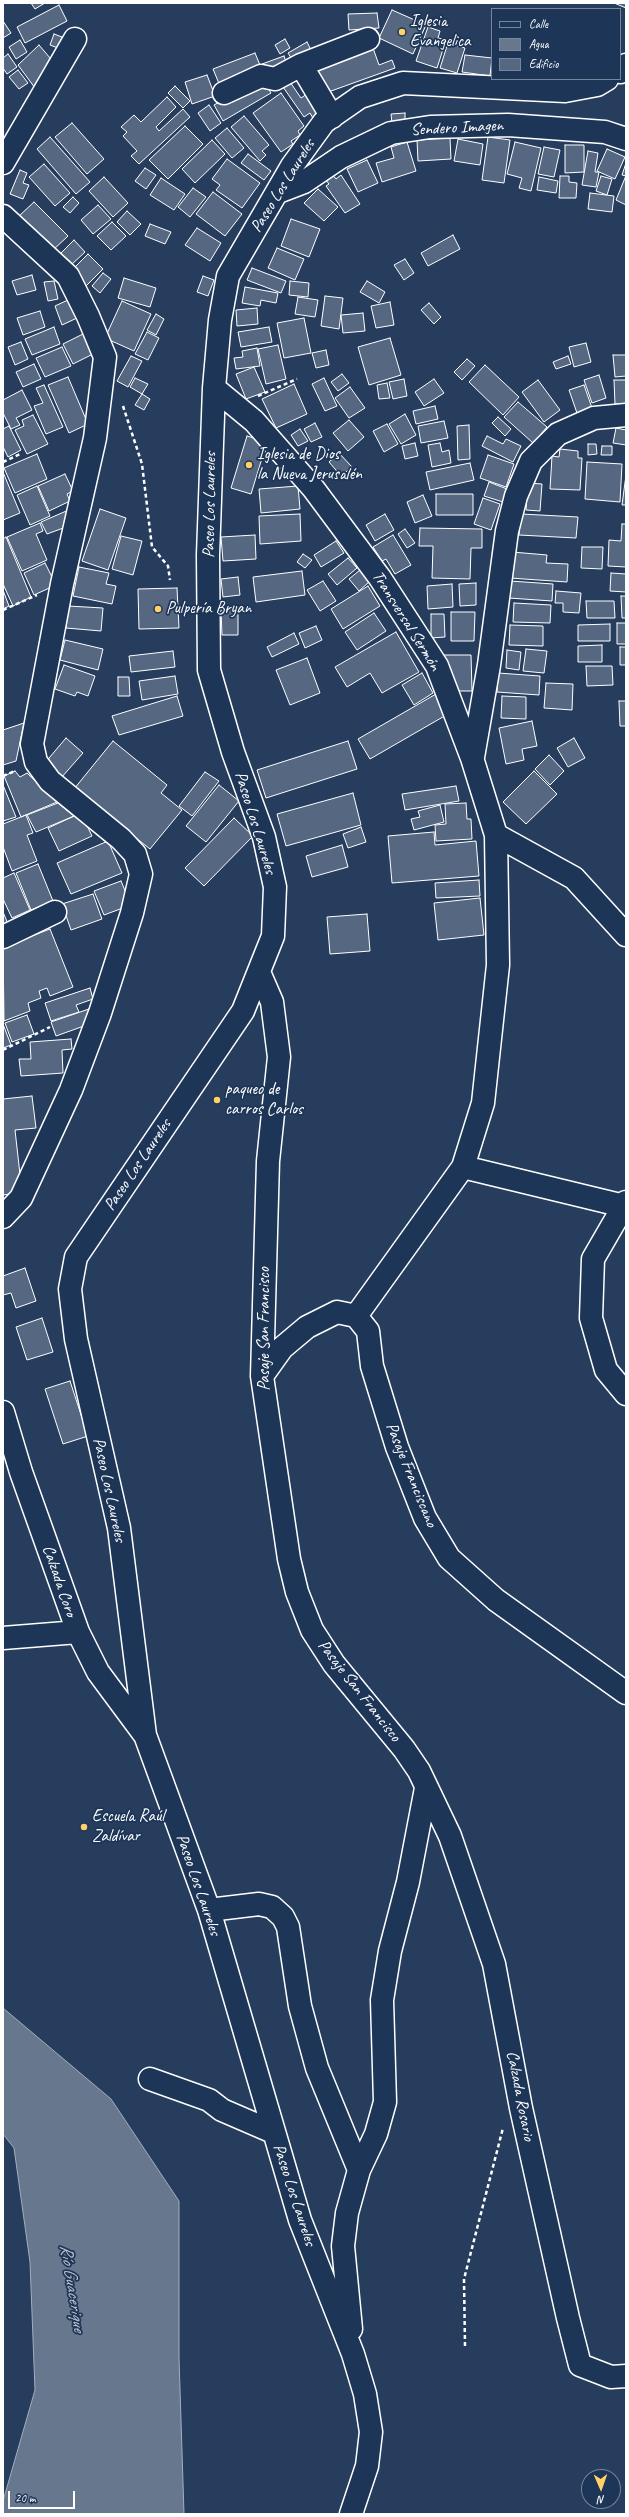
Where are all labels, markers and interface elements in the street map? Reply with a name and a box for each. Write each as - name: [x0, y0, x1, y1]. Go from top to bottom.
- legend: [491, 8, 621, 80]
- place label: Iglesia Evangelica: [410, 12, 470, 52]
- text: Calle: [529, 16, 548, 32]
- marker: Iglesia Evangelica: [397, 27, 407, 37]
- text: Agua: [529, 36, 549, 52]
- text: Edificio: [529, 56, 559, 72]
- street label: Sendero Imagen: [410, 115, 504, 141]
- street label: Paseo Los Laureles: [246, 136, 320, 236]
- place label: Iglesia de Dios la Nueva Jerusalén: [257, 445, 362, 485]
- street label: Paseo Los Laureles: [199, 452, 221, 558]
- marker: Iglesia de Dios la Nueva Jerusalén: [244, 460, 254, 470]
- street label: Transversal Sermón: [367, 567, 445, 675]
- place label: Pulpería Bryan: [166, 599, 251, 619]
- marker: Pulpería Bryan: [153, 604, 163, 614]
- street label: Paseo Los Laureles: [230, 769, 280, 877]
- place label: paqueo de carros Carlos: [225, 1080, 303, 1120]
- marker: paqueo de carros Carlos: [212, 1095, 222, 1105]
- street label: Paseo Los Laureles: [100, 1115, 176, 1215]
- street label: Pasaje San Francisco: [255, 1267, 275, 1391]
- street label: Pasaje Franciscano: [381, 1420, 441, 1530]
- street label: Paseo Los Laureles: [88, 1436, 130, 1544]
- street label: Calzada Coro: [37, 1543, 81, 1619]
- street label: Pasaje San Francisco: [313, 1636, 405, 1746]
- place label: Escuela Raúl Zaldívar: [92, 1807, 164, 1847]
- marker: Escuela Raúl Zaldívar: [79, 1822, 89, 1832]
- street label: Paseo Los Laureles: [171, 1832, 225, 1938]
- street label: Calzada Rosario: [501, 2049, 539, 2143]
- street label: Paseo Los Laureles: [268, 2141, 320, 2249]
- water label: Río Guacerique: [54, 2243, 90, 2333]
- north arrow: [581, 2469, 621, 2509]
- scale bar: [10, 2483, 77, 2509]
- text: 20 m: [15, 2490, 35, 2506]
- text: N: [598, 2493, 605, 2507]

